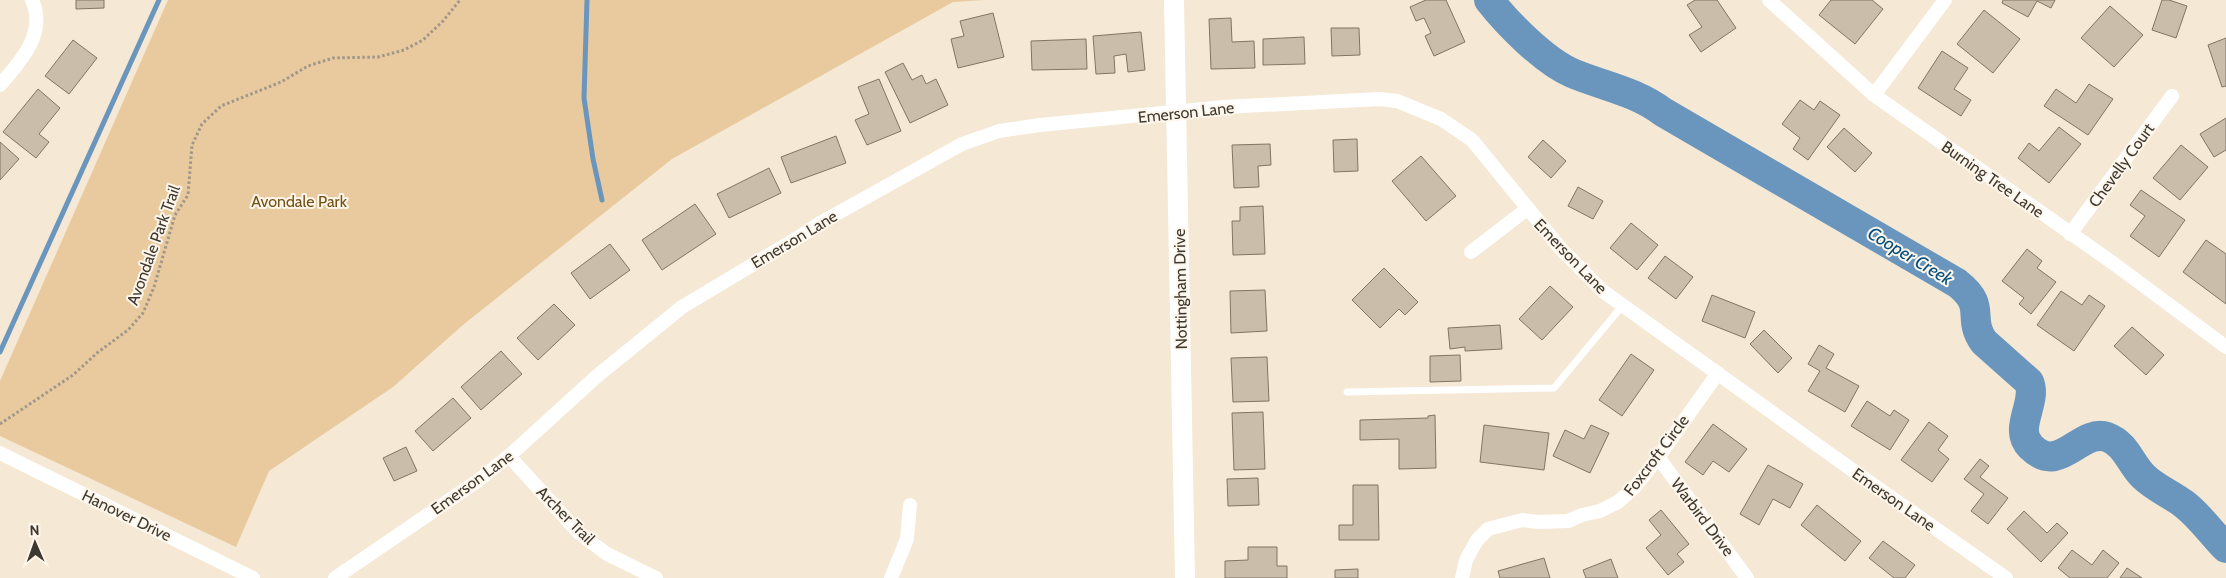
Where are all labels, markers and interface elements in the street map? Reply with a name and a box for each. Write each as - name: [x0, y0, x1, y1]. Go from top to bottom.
- street label: Emerson Lane: [1137, 98, 1235, 127]
- street label: Chevelly Court: [2085, 119, 2159, 211]
- street label: Burning Tree Lane: [1938, 137, 2048, 222]
- street label: Avondale Park Trail: [123, 182, 184, 308]
- park label: Avondale Park: [251, 192, 348, 211]
- street label: Emerson Lane: [748, 206, 841, 273]
- street label: Emerson Lane: [1530, 215, 1611, 298]
- water label: Cooper Creek: [1864, 222, 1957, 291]
- street label: Nottingham Drive: [1170, 228, 1191, 349]
- street label: Foxcroft Circle: [1620, 411, 1693, 499]
- street label: Emerson Lane: [428, 446, 517, 519]
- street label: Emerson Lane: [1849, 464, 1939, 535]
- street label: Warbird Drive: [1667, 475, 1738, 560]
- street label: Archer Trail: [533, 482, 599, 549]
- street label: Hanover Drive: [79, 486, 174, 545]
- north arrow: [10, 518, 60, 568]
- text: N: [29, 521, 40, 539]

